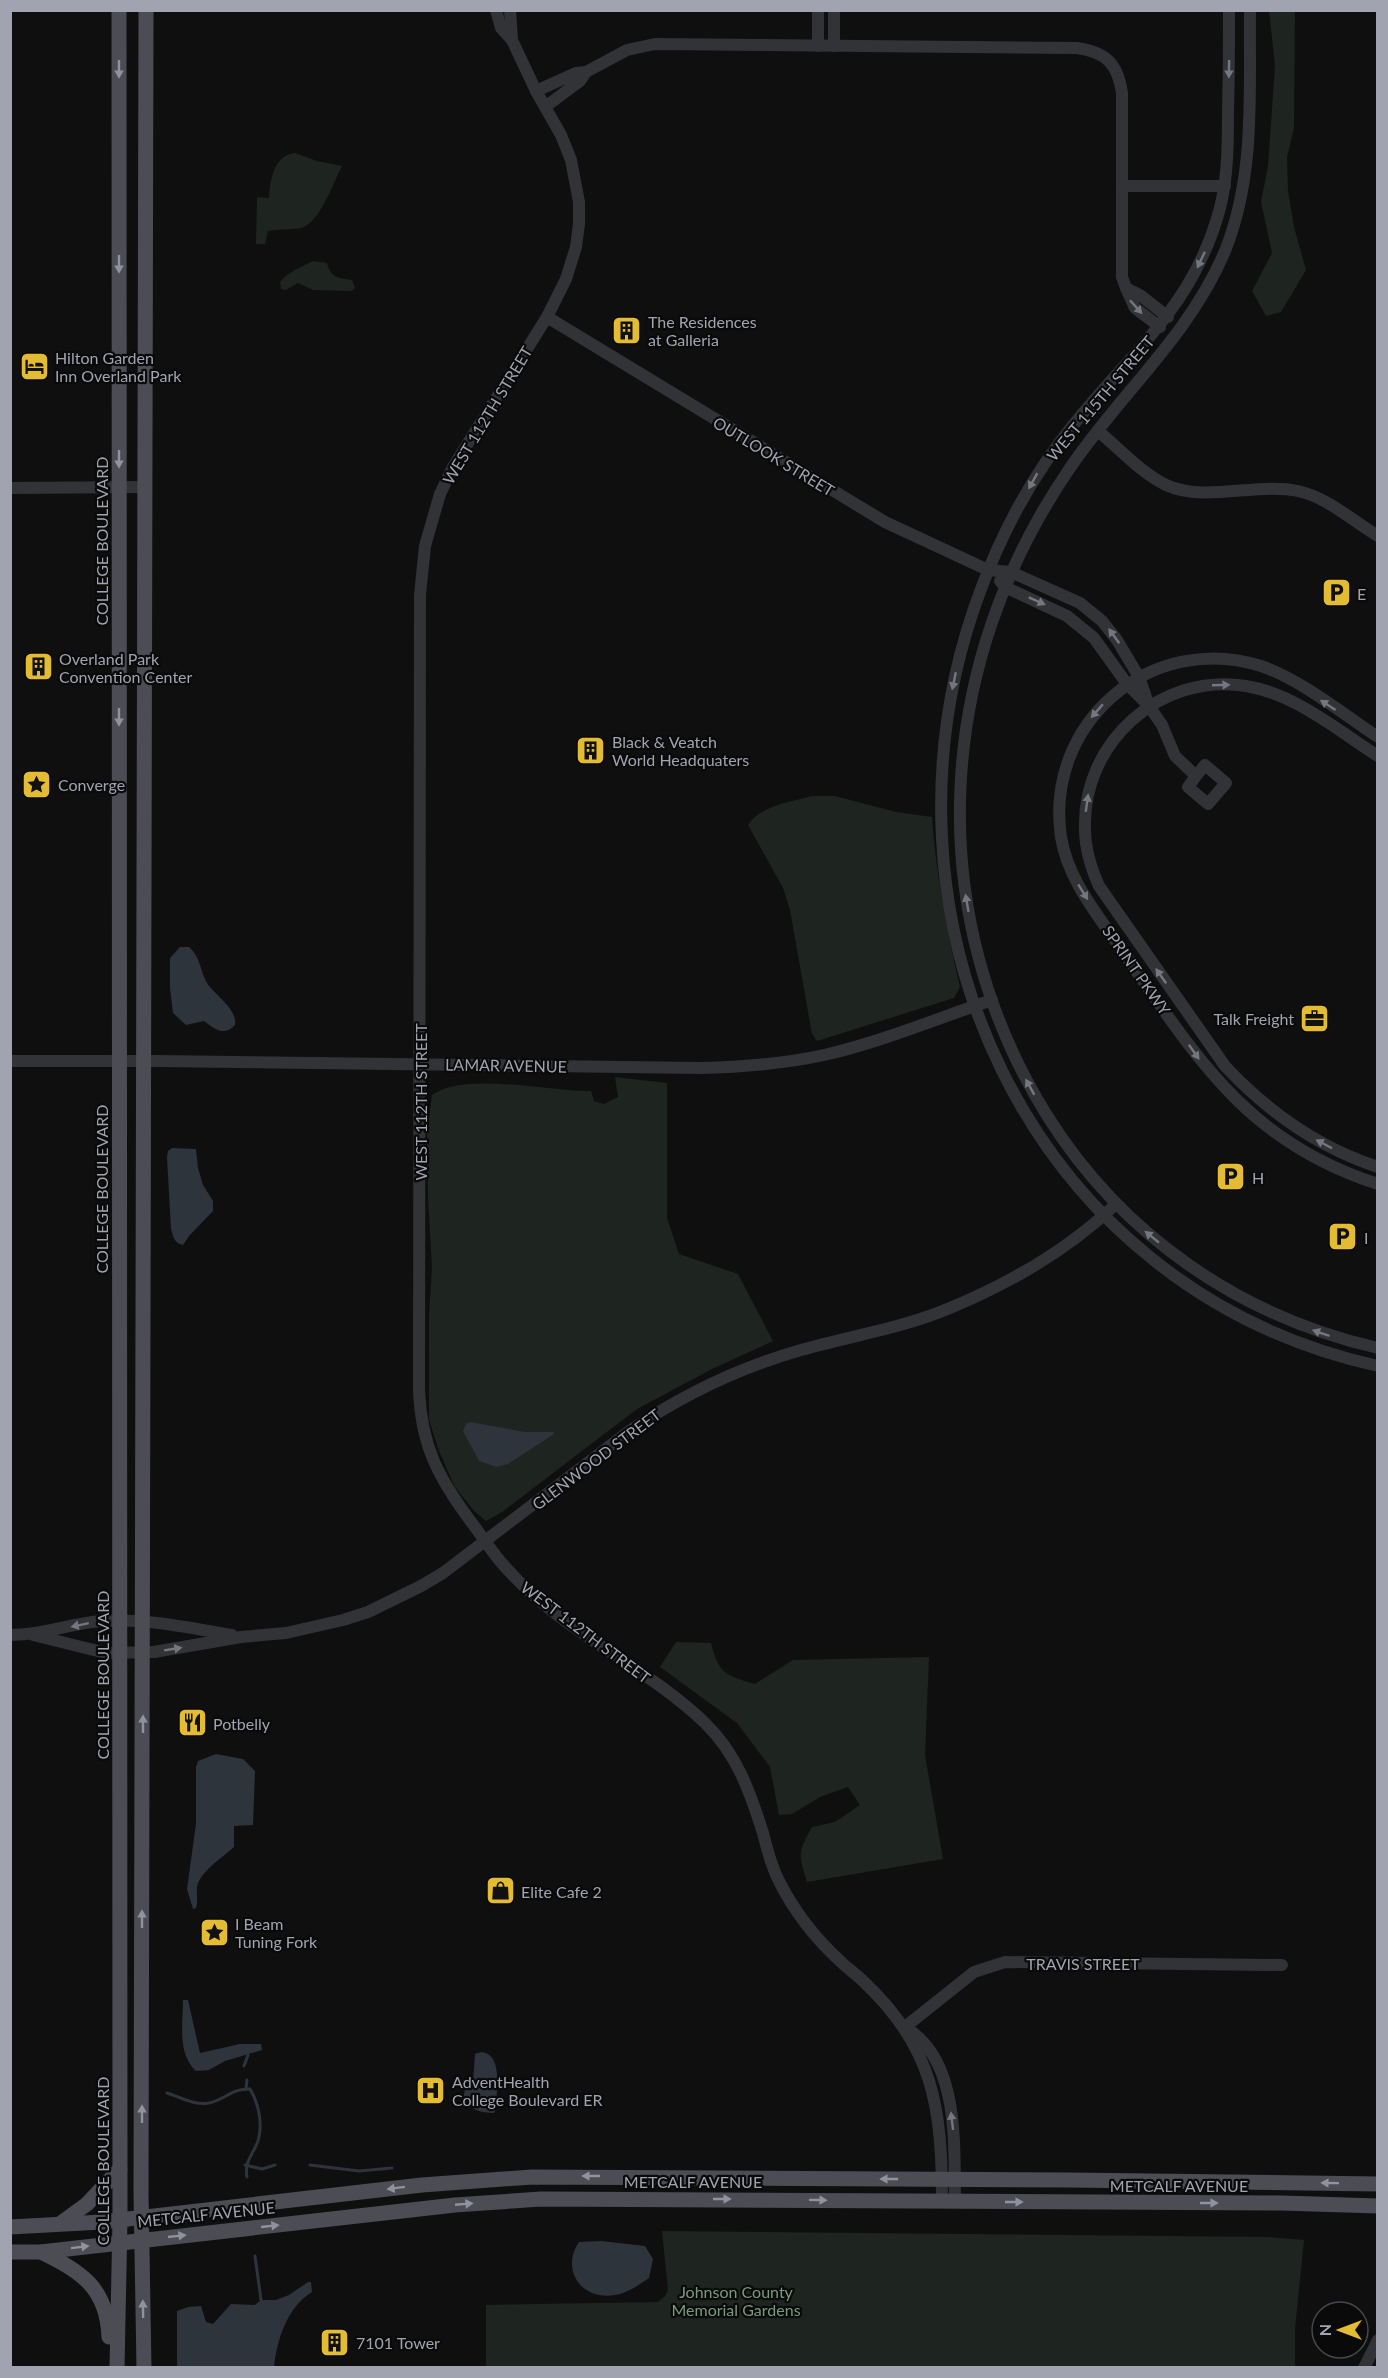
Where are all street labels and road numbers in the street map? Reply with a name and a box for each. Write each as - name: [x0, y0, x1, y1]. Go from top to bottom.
- street label: WEST 115TH STREET: [1042, 331, 1158, 464]
- street label: WEST 112TH STREET: [438, 342, 536, 487]
- street label: OUTLOOK STREET: [710, 412, 839, 500]
- street label: COLLEGE BOULEVARD: [92, 456, 111, 626]
- street label: SPRINT PKWY: [1099, 922, 1175, 1018]
- street label: WEST 112TH STREET: [411, 1023, 430, 1181]
- street label: LAMAR AVENUE: [445, 1054, 567, 1076]
- street label: COLLEGE BOULEVARD: [92, 1104, 111, 1274]
- street label: GLENWOOD STREET: [528, 1404, 664, 1513]
- street label: WEST 112TH STREET: [517, 1577, 655, 1687]
- street label: COLLEGE BOULEVARD: [93, 1590, 112, 1760]
- street label: TRAVIS STREET: [1026, 1954, 1140, 1973]
- street label: COLLEGE BOULEVARD: [93, 2076, 112, 2246]
- street label: METCALF AVENUE: [624, 2172, 762, 2191]
- street label: METCALF AVENUE: [1110, 2176, 1248, 2195]
- street label: METCALF AVENUE: [136, 2197, 276, 2231]

